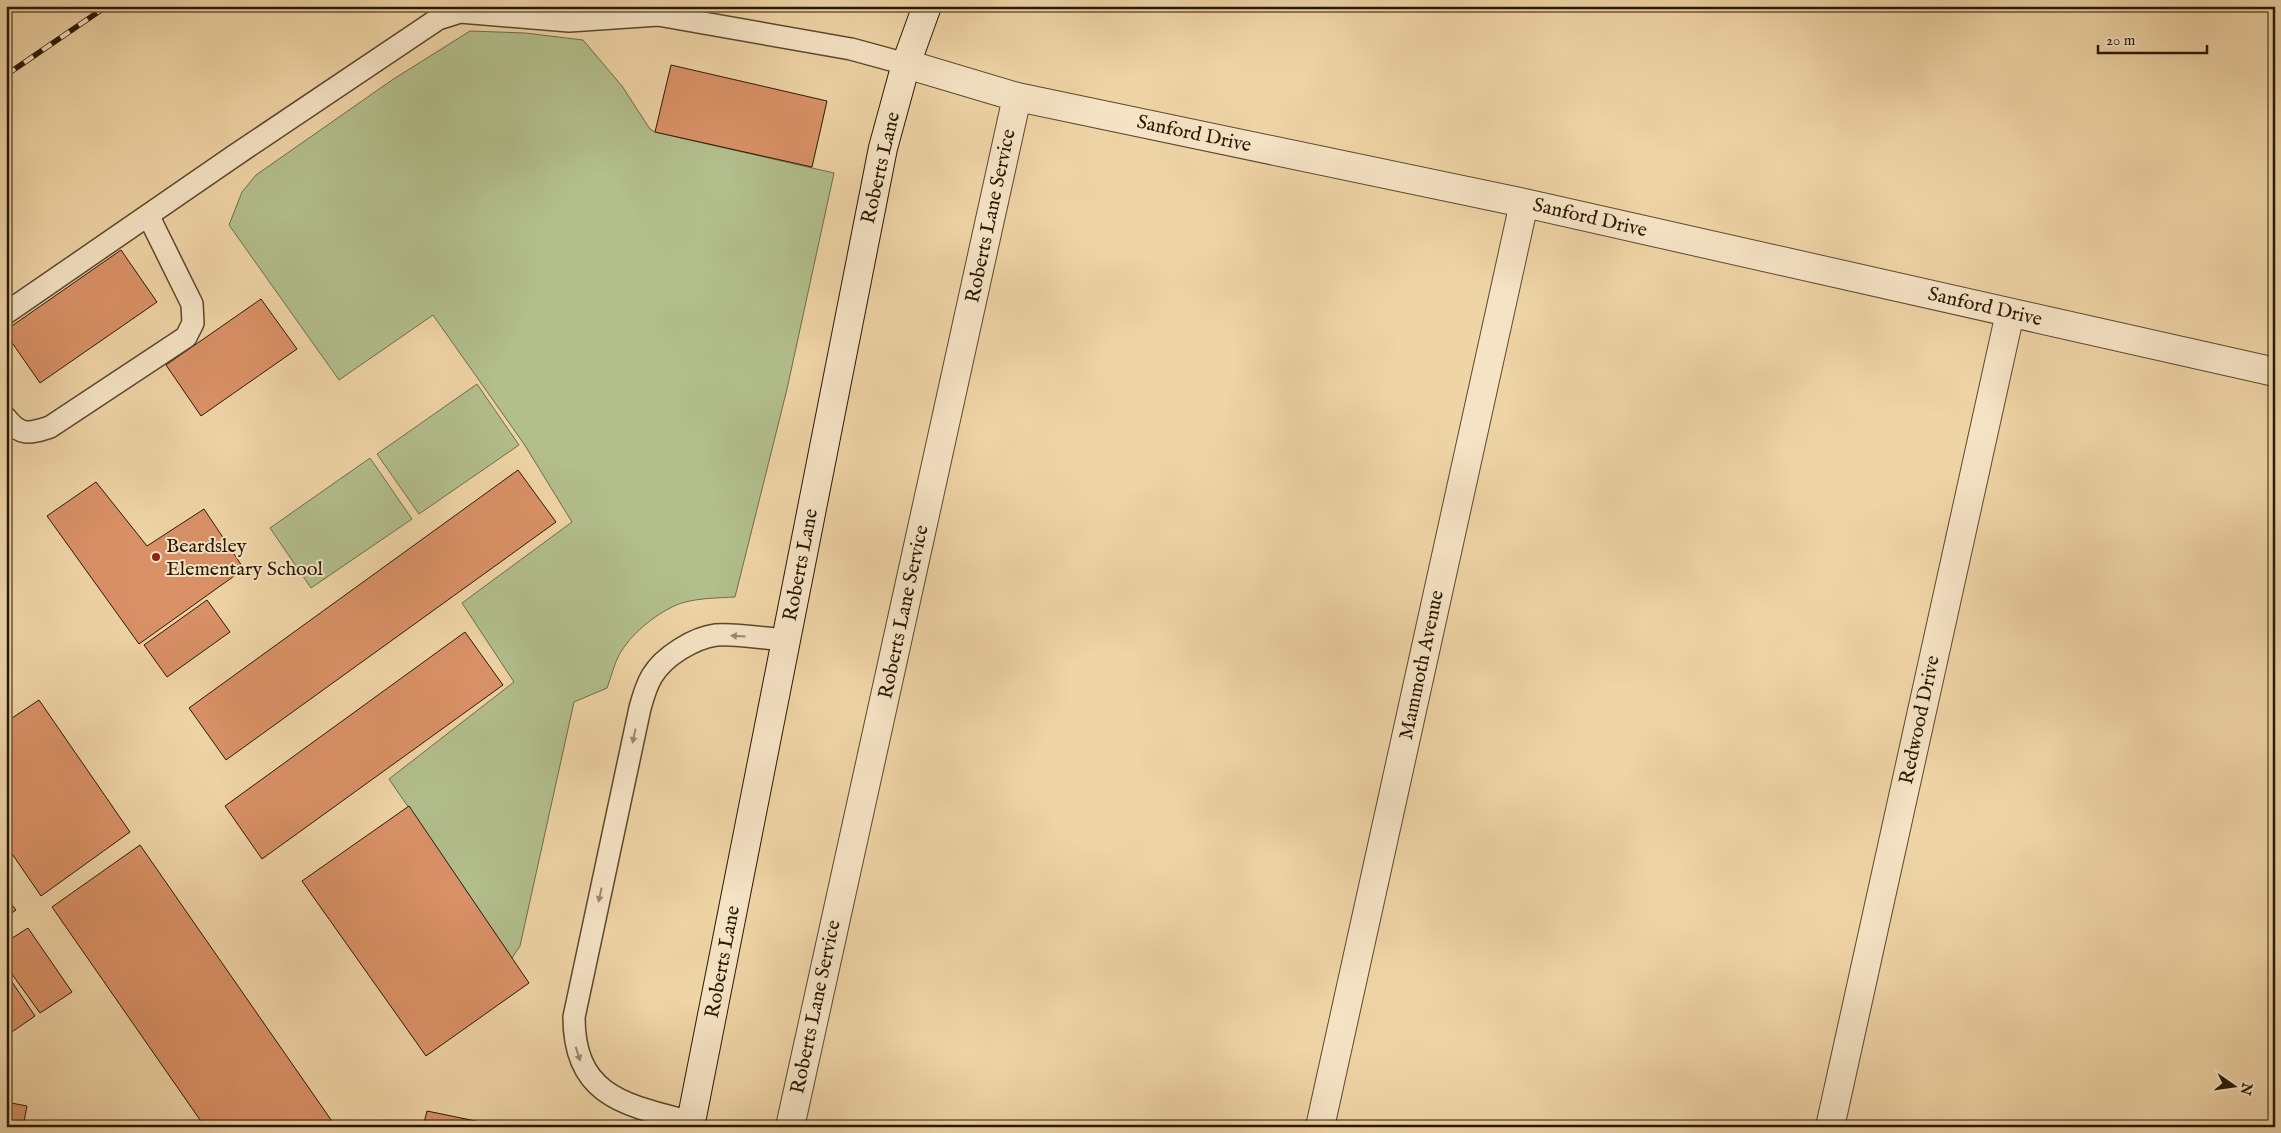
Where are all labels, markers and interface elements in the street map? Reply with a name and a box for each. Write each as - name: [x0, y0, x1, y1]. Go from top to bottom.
- scale bar: [2098, 22, 2207, 54]
- text: 20 m: [2106, 31, 2136, 50]
- street label: Roberts Lane: [856, 110, 906, 226]
- street label: Sanford Drive: [1134, 110, 1254, 158]
- street label: Roberts Lane Service: [960, 127, 1022, 305]
- street label: Sanford Drive: [1530, 193, 1650, 243]
- street label: Sanford Drive: [1925, 282, 2045, 332]
- street label: Roberts Lane: [778, 507, 824, 623]
- street label: Roberts Lane Service: [873, 523, 935, 701]
- place label: Beardsley Elementary School: [166, 534, 324, 582]
- marker: Beardsley Elementary School: [150, 551, 162, 563]
- street label: Mammoth Avenue: [1394, 588, 1450, 742]
- one-way arrow: [729, 632, 745, 640]
- street label: Redwood Drive: [1894, 653, 1946, 787]
- one-way arrow: [630, 728, 638, 744]
- one-way arrow: [596, 887, 604, 902]
- street label: Roberts Lane: [700, 904, 746, 1020]
- street label: Roberts Lane Service: [785, 918, 847, 1096]
- one-way arrow: [575, 1046, 583, 1061]
- north arrow: [2208, 1060, 2258, 1110]
- text: N: [2236, 1080, 2256, 1097]

